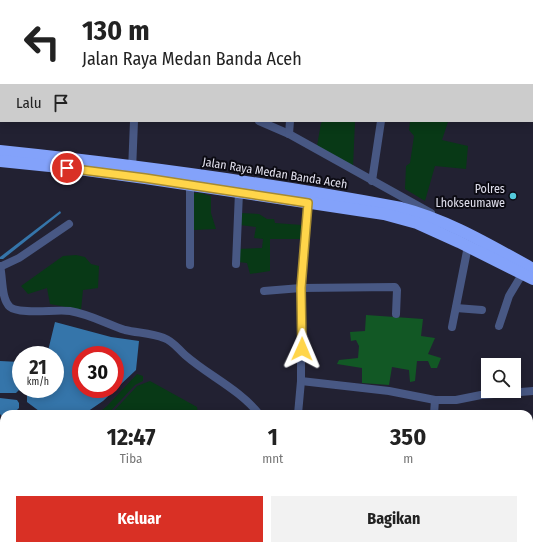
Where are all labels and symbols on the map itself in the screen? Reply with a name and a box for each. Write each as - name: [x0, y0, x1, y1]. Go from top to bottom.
- pin: [50, 151, 84, 185]
- street label: Jalan Raya Medan Banda Aceh: [202, 155, 348, 191]
- place label: Polres Lhokseumawe: [435, 182, 505, 210]
- marker: Polres Lhokseumawe: [508, 191, 518, 201]
- position arrow: [281, 328, 323, 370]
- speed limit sign: 30: [72, 346, 124, 398]

